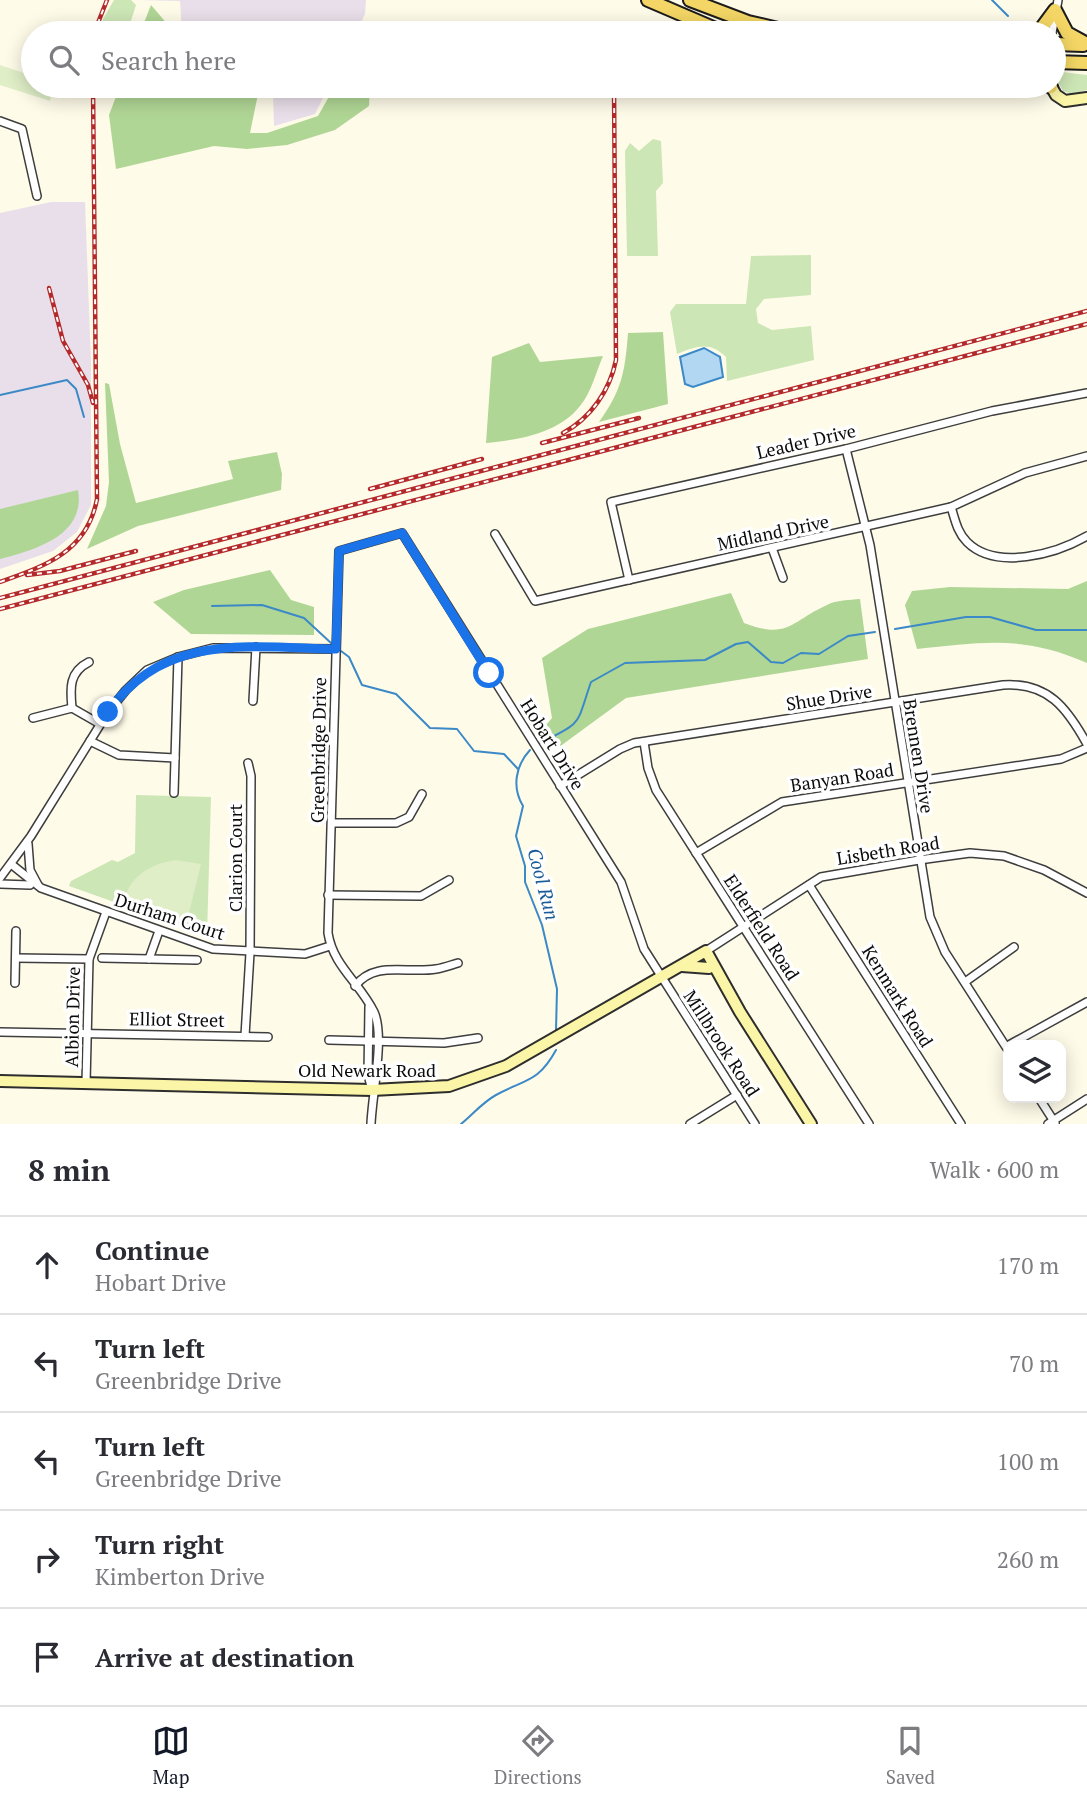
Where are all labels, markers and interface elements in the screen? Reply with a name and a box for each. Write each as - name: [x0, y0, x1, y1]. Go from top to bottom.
- search box: [21, 21, 1066, 98]
- icon: search: [45, 41, 83, 79]
- text: Search here: [101, 43, 236, 77]
- street label: Leader Drive: [754, 418, 858, 464]
- street label: Midland Drive: [715, 508, 831, 556]
- route start: [473, 657, 504, 688]
- street label: Greenbridge Drive: [305, 677, 331, 823]
- street label: Shue Drive: [784, 678, 874, 716]
- street label: Hobart Drive: [516, 694, 590, 794]
- route end: [92, 696, 123, 727]
- street label: Brennen Drive: [898, 697, 940, 815]
- street label: Banyan Road: [789, 757, 895, 797]
- street label: Clarion Court: [223, 803, 247, 912]
- street label: Lisbeth Road: [835, 830, 941, 870]
- water label: Cool Run: [522, 845, 566, 923]
- street label: Elderfield Road: [719, 869, 805, 985]
- street label: Durham Court: [112, 887, 229, 945]
- street label: Kenmark Road: [857, 941, 939, 1051]
- street label: Albion Drive: [59, 966, 85, 1068]
- street label: Millbrook Road: [679, 985, 765, 1101]
- street label: Elliot Street: [129, 1006, 225, 1032]
- map controls: [1003, 1040, 1066, 1103]
- button: layers: [1003, 1040, 1066, 1103]
- street label: Old Newark Road: [298, 1058, 436, 1082]
- text: 8 min: [28, 1150, 110, 1190]
- text: Walk · 600 m: [930, 1154, 1059, 1185]
- text: Continue: [95, 1233, 209, 1267]
- icon: ahead: [28, 1246, 66, 1284]
- text: 170 m: [997, 1250, 1059, 1281]
- text: Hobart Drive: [95, 1267, 226, 1298]
- text: Turn left: [95, 1331, 205, 1365]
- icon: left: [28, 1344, 66, 1382]
- text: 70 m: [1009, 1348, 1059, 1379]
- text: Greenbridge Drive: [95, 1365, 282, 1396]
- text: Turn left: [95, 1429, 205, 1463]
- icon: left: [28, 1442, 66, 1480]
- text: 100 m: [997, 1446, 1059, 1477]
- text: Greenbridge Drive: [95, 1463, 282, 1494]
- text: Turn right: [95, 1527, 224, 1561]
- icon: right: [28, 1540, 66, 1578]
- text: 260 m: [997, 1544, 1059, 1575]
- text: Kimberton Drive: [95, 1561, 265, 1592]
- icon: arrive: [28, 1638, 66, 1676]
- text: Arrive at destination: [95, 1640, 354, 1674]
- tab: Map: [152, 1722, 190, 1789]
- tab: Directions: [494, 1722, 582, 1789]
- tab: Saved: [886, 1722, 935, 1789]

